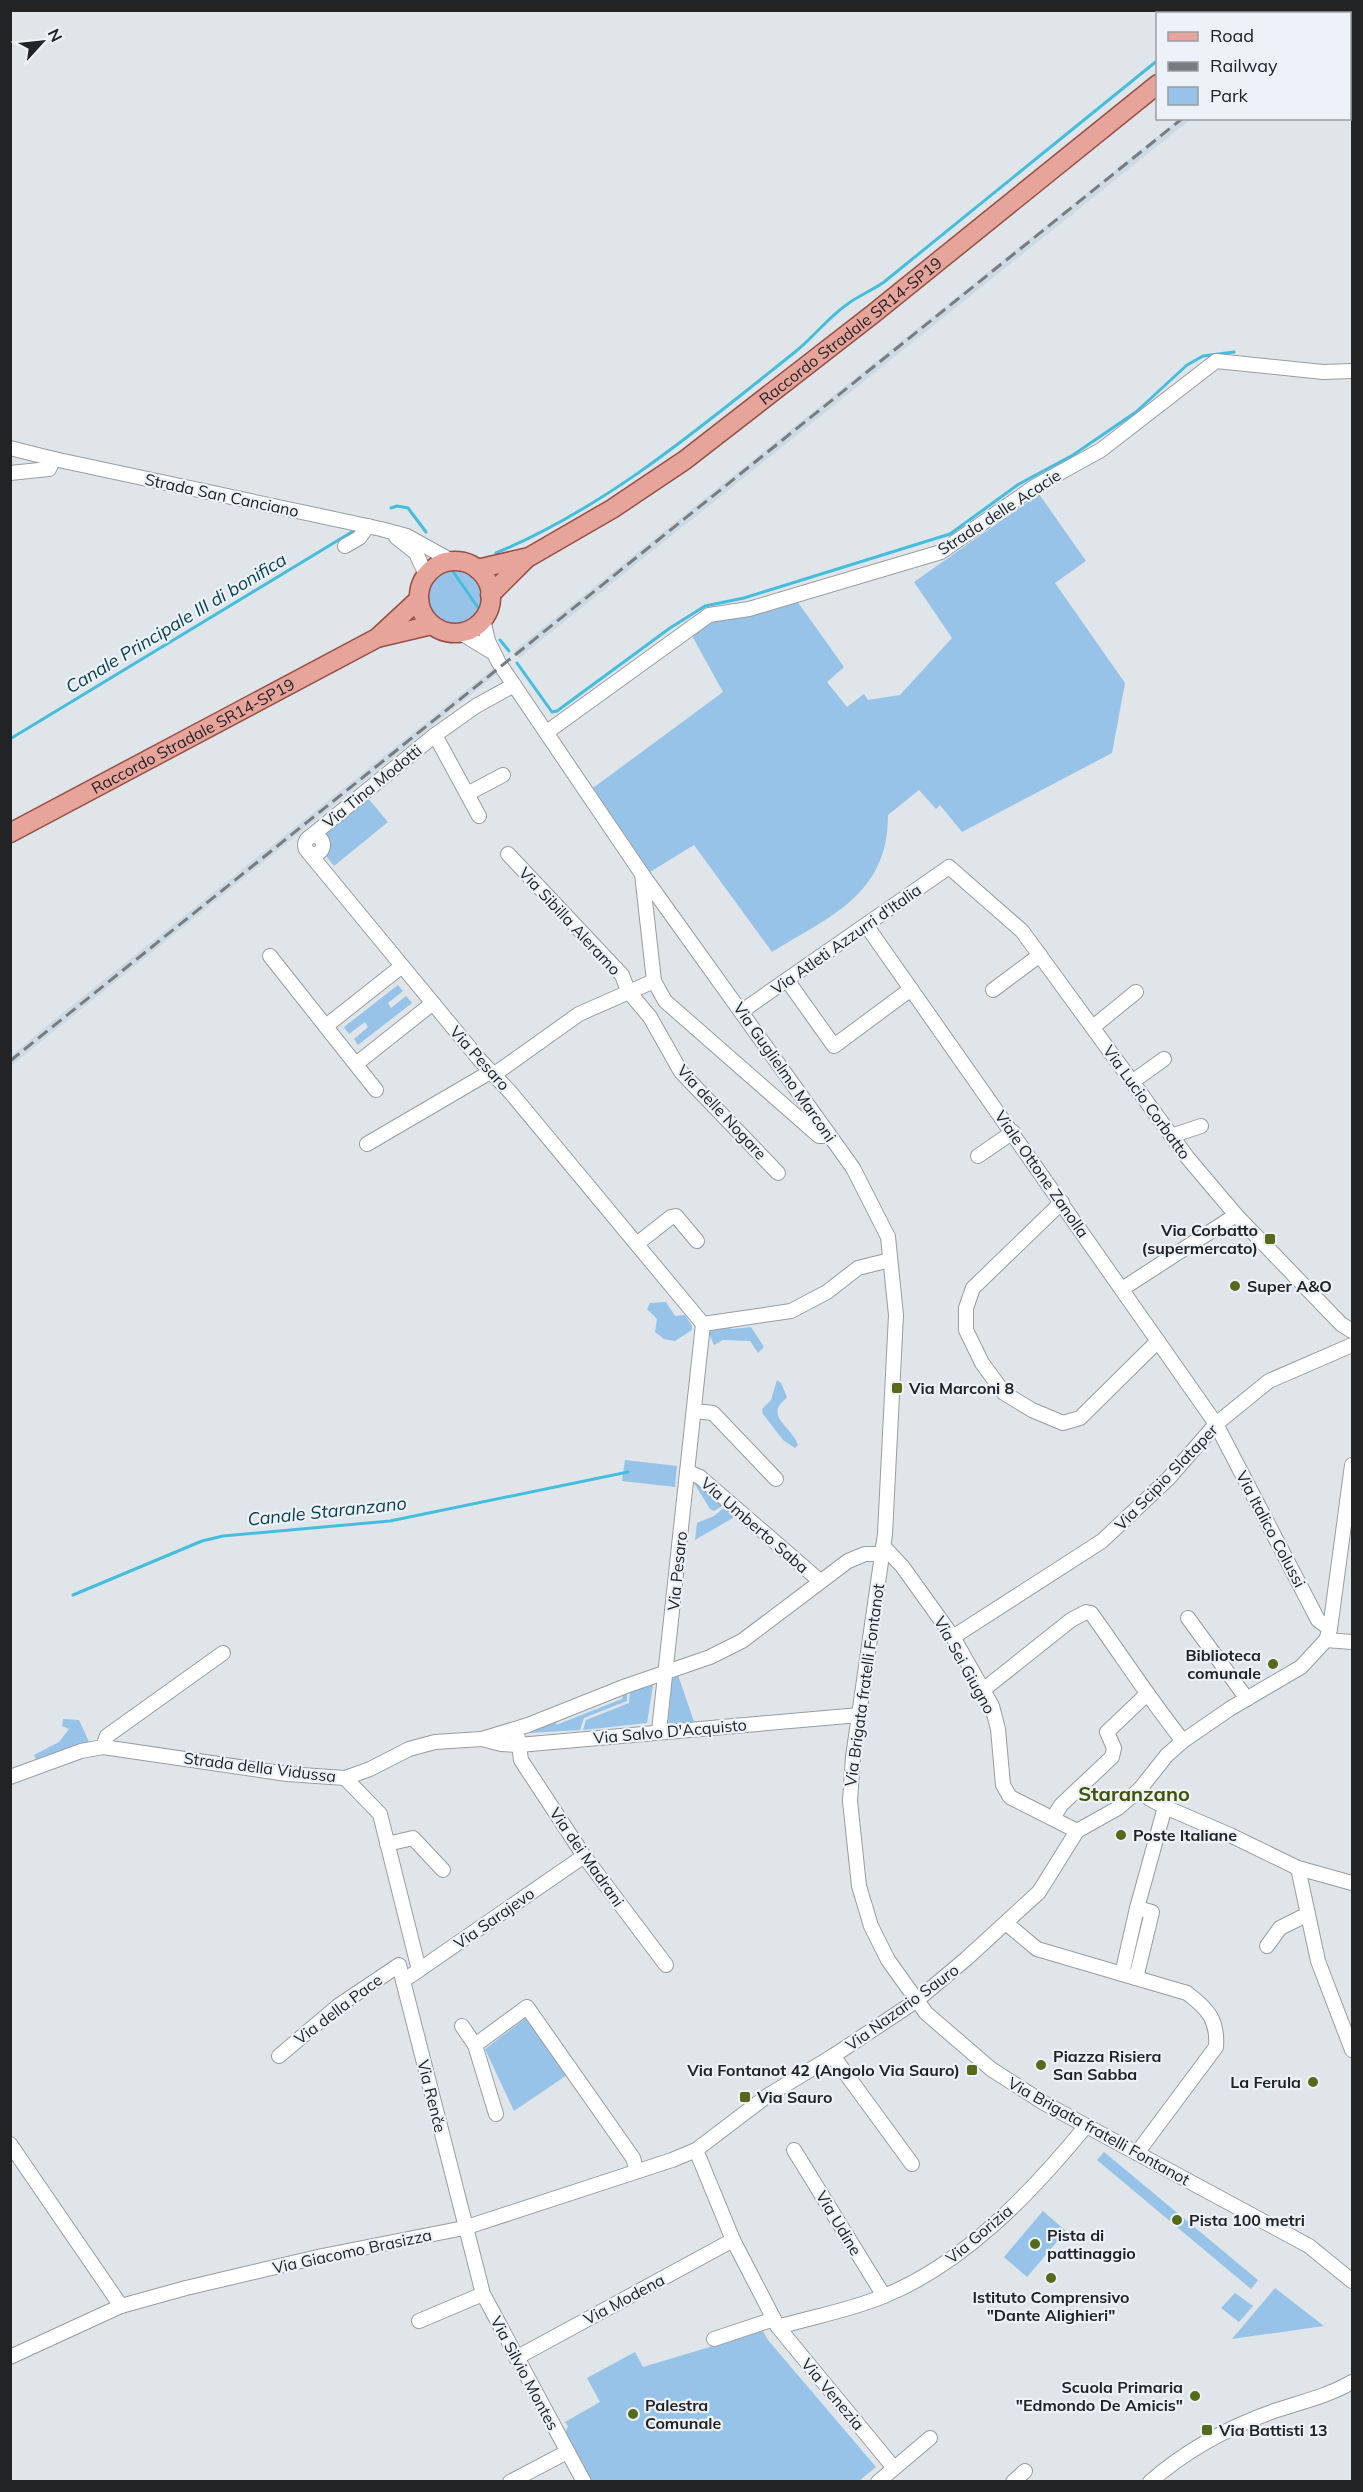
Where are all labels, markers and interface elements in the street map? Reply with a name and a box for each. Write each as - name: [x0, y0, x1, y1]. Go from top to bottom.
- north arrow: [12, 12, 72, 72]
- legend: [1156, 12, 1351, 120]
- text: Road: [1210, 24, 1254, 47]
- text: N: [44, 25, 67, 45]
- text: Railway: [1210, 54, 1278, 77]
- text: Park: [1210, 84, 1249, 107]
- street label: Raccordo Stradale SR14-SP19: [755, 253, 946, 409]
- street label: Strada delle Acacie: [934, 465, 1064, 559]
- street label: Strada San Canciano: [143, 469, 301, 521]
- water label: Canale Principale III di bonifica: [61, 548, 291, 698]
- street label: Raccordo Stradale SR14-SP19: [88, 674, 298, 798]
- street label: Via Tina Modotti: [318, 740, 426, 832]
- street label: Via Sibilla Aleramo: [515, 863, 625, 979]
- street label: Via Atleti Azzurri d'Italia: [767, 880, 925, 998]
- street label: Via Guglielmo Marconi: [729, 998, 841, 1146]
- street label: Via Pesaro: [446, 1022, 514, 1094]
- street label: Via Lucio Corbatto: [1099, 1041, 1195, 1163]
- street label: Via delle Nogare: [673, 1060, 771, 1164]
- street label: Viale Ottone Zanolla: [991, 1107, 1093, 1241]
- place label: Via Corbatto (supermercato): [1142, 1220, 1258, 1258]
- marker: Via Corbatto (supermercato): [1263, 1232, 1277, 1246]
- place label: Super A&O: [1247, 1276, 1332, 1296]
- marker: Super A&O: [1228, 1279, 1242, 1293]
- place label: Via Marconi 8: [908, 1378, 1015, 1398]
- marker: Via Marconi 8: [890, 1381, 904, 1395]
- street label: Via Scipio Slataper: [1110, 1420, 1222, 1534]
- street label: Via Italico Colussi: [1232, 1467, 1310, 1591]
- street label: Via Umberto Saba: [697, 1473, 813, 1577]
- water label: Canale Staranzano: [246, 1491, 408, 1531]
- street label: Via Pesaro: [663, 1530, 691, 1612]
- street label: Via Brigata fratelli Fontanot: [840, 1582, 888, 1788]
- street label: Via Sei Giugno: [930, 1613, 1000, 1717]
- place label: Biblioteca comunale: [1185, 1645, 1261, 1683]
- marker: Biblioteca comunale: [1266, 1657, 1280, 1671]
- street label: Via Salvo D'Acquisto: [592, 1714, 748, 1748]
- street label: Strada della Vidussa: [183, 1748, 337, 1786]
- district label: Staranzano: [1078, 1781, 1190, 1806]
- street label: Via dei Madrani: [545, 1804, 629, 1910]
- place label: Poste Italiane: [1133, 1825, 1237, 1845]
- marker: Poste Italiane: [1114, 1828, 1128, 1842]
- street label: Via Sarajevo: [450, 1883, 538, 1953]
- street label: Via Nazario Sauro: [842, 1959, 962, 2055]
- street label: Via della Pace: [290, 1970, 386, 2048]
- place label: Piazza Risiera San Sabba: [1053, 2046, 1161, 2084]
- street label: Via Renče: [413, 2058, 451, 2134]
- marker: Piazza Risiera San Sabba: [1034, 2058, 1048, 2072]
- place label: Via Fontanot 42 (Angolo Via Sauro): [686, 2060, 960, 2080]
- marker: Via Fontanot 42 (Angolo Via Sauro): [965, 2063, 979, 2077]
- place label: La Ferula: [1230, 2072, 1301, 2092]
- street label: Via Brigata fratelli Fontanot: [1005, 2073, 1194, 2190]
- marker: La Ferula: [1306, 2075, 1320, 2089]
- place label: Via Sauro: [756, 2087, 832, 2107]
- marker: Via Sauro: [738, 2090, 752, 2104]
- street label: Via Udine: [812, 2187, 866, 2259]
- street label: Via Gorizia: [942, 2200, 1016, 2268]
- place label: Pista 100 metri: [1189, 2210, 1305, 2230]
- marker: Pista 100 metri: [1170, 2213, 1184, 2227]
- street label: Via Giacomo Brasizza: [271, 2224, 433, 2278]
- place label: Pista di pattinaggio: [1047, 2225, 1136, 2263]
- marker: Pista di pattinaggio: [1028, 2237, 1042, 2251]
- street label: Via Modena: [580, 2269, 668, 2329]
- marker: Istituto Comprensivo "Dante Alighieri": [1044, 2271, 1058, 2285]
- place label: Istituto Comprensivo "Dante Alighieri": [972, 2287, 1130, 2325]
- street label: Via Silvio Montes: [487, 2313, 564, 2434]
- street label: Via Venezia: [797, 2354, 869, 2434]
- place label: Scuola Primaria "Edmondo De Amicis": [1016, 2377, 1183, 2415]
- marker: Scuola Primaria "Edmondo De Amicis": [1188, 2389, 1202, 2403]
- place label: Palestra Comunale: [645, 2395, 722, 2433]
- marker: Palestra Comunale: [626, 2407, 640, 2421]
- place label: Via Battisti 13: [1218, 2420, 1328, 2440]
- marker: Via Battisti 13: [1200, 2423, 1214, 2437]

